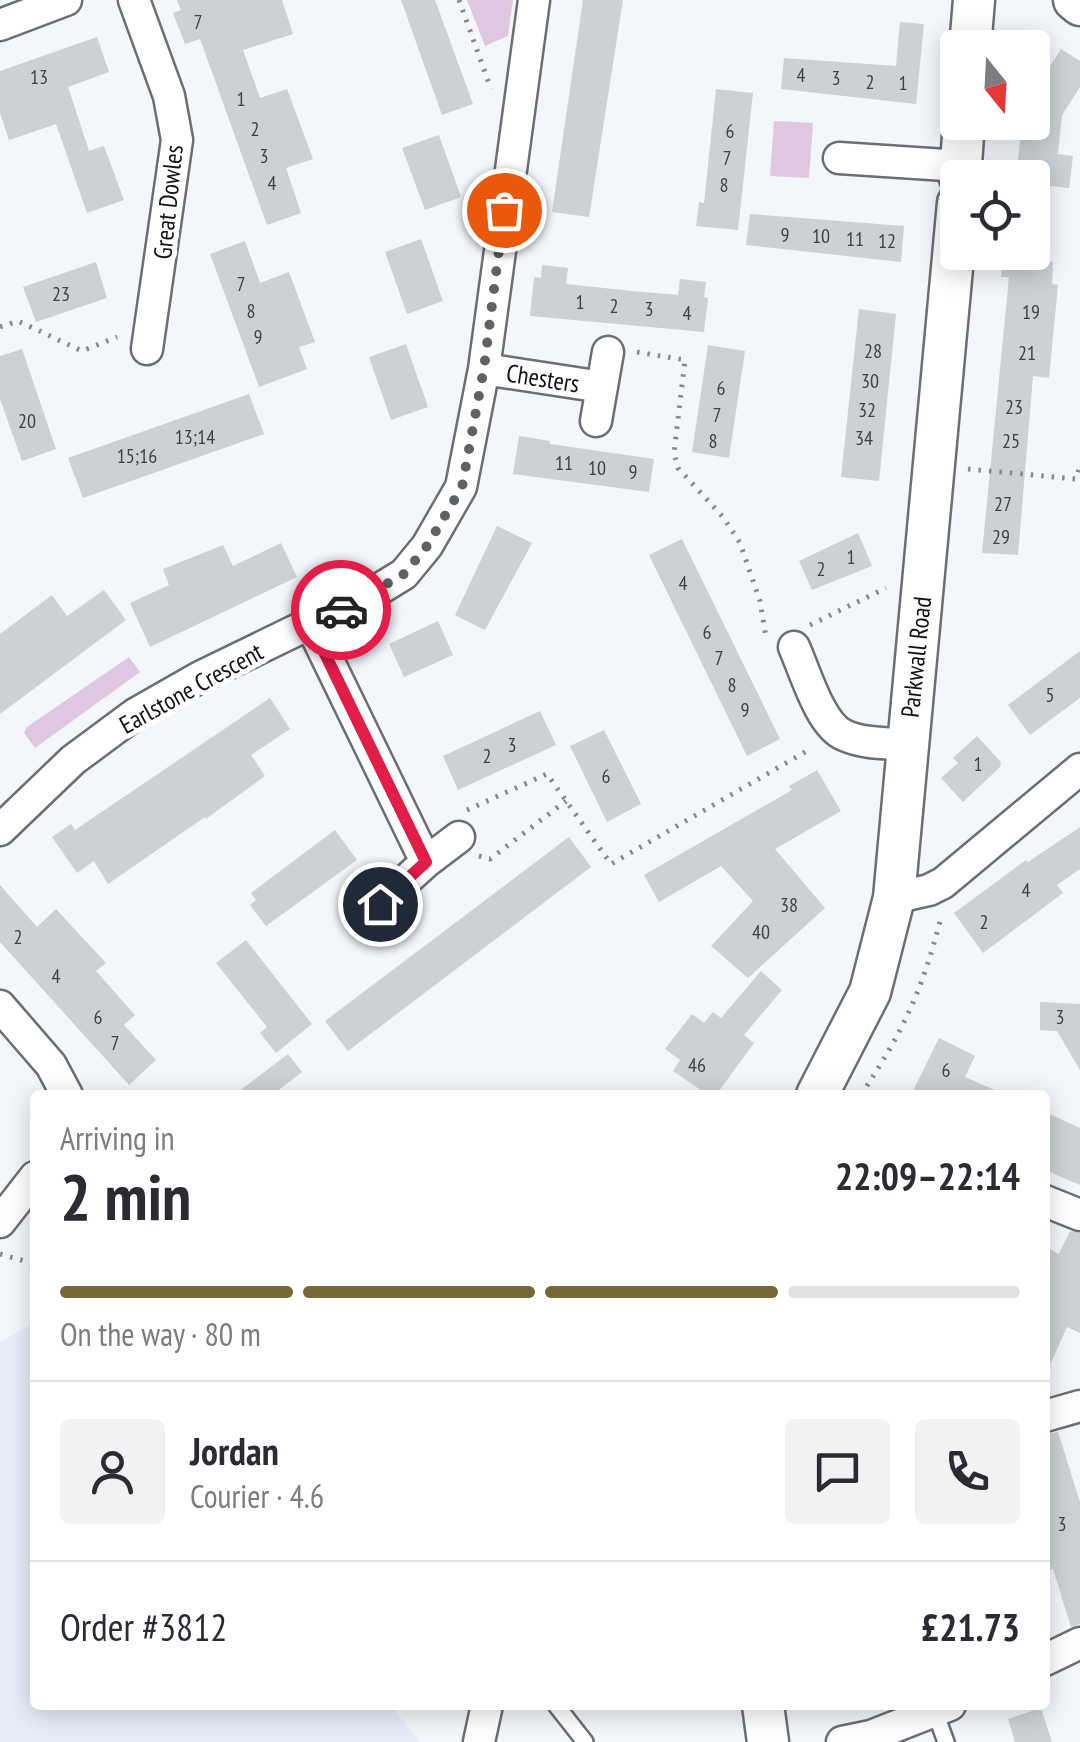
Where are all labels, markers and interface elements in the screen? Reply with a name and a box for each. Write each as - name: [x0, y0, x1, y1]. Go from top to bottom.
- house number: 7: [194, 9, 203, 35]
- north arrow: [940, 30, 1050, 140]
- map controls: [940, 30, 1050, 270]
- house number: 4: [797, 62, 806, 88]
- house number: 13: [30, 64, 48, 90]
- house number: 3: [832, 65, 841, 91]
- house number: 2: [866, 69, 875, 95]
- house number: 1: [899, 70, 908, 96]
- house number: 1: [237, 86, 246, 112]
- house number: 2: [251, 116, 260, 142]
- house number: 6: [726, 118, 735, 144]
- street label: Great Dowles: [146, 143, 190, 261]
- house number: 3: [260, 143, 269, 169]
- house number: 7: [723, 145, 732, 171]
- button: locate: [940, 160, 1050, 270]
- pin: [462, 168, 547, 253]
- house number: 4: [268, 170, 277, 196]
- house number: 8: [720, 172, 729, 198]
- icon: bag: [477, 183, 532, 238]
- house number: 9: [781, 222, 790, 248]
- house number: 10: [812, 223, 830, 249]
- house number: 11: [846, 226, 864, 252]
- house number: 12: [878, 228, 896, 254]
- house number: 7: [237, 271, 246, 297]
- house number: 23: [52, 281, 70, 307]
- house number: 1: [576, 289, 585, 315]
- house number: 2: [610, 293, 619, 319]
- house number: 3: [645, 296, 654, 322]
- house number: 8: [247, 298, 256, 324]
- house number: 19: [1022, 299, 1040, 325]
- house number: 4: [683, 300, 692, 326]
- house number: 9: [254, 324, 263, 350]
- house number: 28: [864, 338, 882, 364]
- house number: 21: [1018, 340, 1036, 366]
- street label: Chesters: [504, 356, 582, 400]
- house number: 30: [861, 368, 879, 394]
- house number: 6: [717, 375, 726, 401]
- house number: 23: [1005, 394, 1023, 420]
- house number: 32: [858, 397, 876, 423]
- house number: 7: [713, 402, 722, 428]
- house number: 20: [18, 408, 36, 434]
- house number: 13;14: [175, 424, 215, 450]
- house number: 34: [855, 425, 873, 451]
- house number: 8: [709, 428, 718, 454]
- house number: 25: [1002, 428, 1020, 454]
- house number: 15;16: [117, 443, 157, 469]
- house number: 11: [555, 450, 573, 476]
- house number: 10: [588, 455, 606, 481]
- house number: 9: [629, 459, 638, 485]
- house number: 27: [994, 491, 1012, 517]
- house number: 29: [992, 524, 1010, 550]
- house number: 1: [847, 544, 856, 570]
- house number: 2: [817, 556, 826, 582]
- courier: [291, 560, 391, 660]
- house number: 4: [679, 570, 688, 596]
- icon: car: [314, 583, 369, 638]
- street label: Parkwall Road: [894, 595, 938, 719]
- house number: 6: [703, 619, 712, 645]
- street label: Earlstone Crescent: [114, 635, 269, 741]
- house number: 7: [715, 645, 724, 671]
- house number: 8: [728, 672, 737, 698]
- house number: 5: [1046, 682, 1055, 708]
- house number: 9: [741, 697, 750, 723]
- house number: 3: [508, 732, 517, 758]
- house number: 2: [483, 743, 492, 769]
- house number: 1: [974, 751, 983, 777]
- house number: 6: [602, 763, 611, 789]
- pin: [338, 862, 423, 947]
- icon: home: [353, 877, 408, 932]
- house number: 4: [1022, 877, 1031, 903]
- house number: 38: [780, 892, 798, 918]
- house number: 2: [980, 909, 989, 935]
- house number: 40: [752, 919, 770, 945]
- house number: 2: [14, 924, 23, 950]
- house number: 4: [52, 963, 61, 989]
- house number: 6: [94, 1004, 103, 1030]
- house number: 3: [1056, 1004, 1065, 1030]
- house number: 7: [111, 1030, 120, 1056]
- house number: 46: [688, 1052, 706, 1078]
- house number: 6: [942, 1057, 951, 1083]
- text: Arriving in: [60, 1117, 175, 1159]
- text: 22:09–22:14: [835, 1151, 1020, 1200]
- text: 2 min: [60, 1154, 191, 1238]
- text: On the way · 80 m: [60, 1313, 261, 1355]
- button: person: [60, 1419, 165, 1524]
- button: chat: [785, 1419, 890, 1524]
- button: phone: [915, 1419, 1020, 1524]
- text: Jordan: [190, 1426, 279, 1475]
- text: Courier · 4.6: [190, 1475, 324, 1517]
- house number: 3: [1058, 1511, 1067, 1537]
- text: Order #3812: [60, 1602, 227, 1651]
- text: £21.73: [921, 1602, 1020, 1651]

